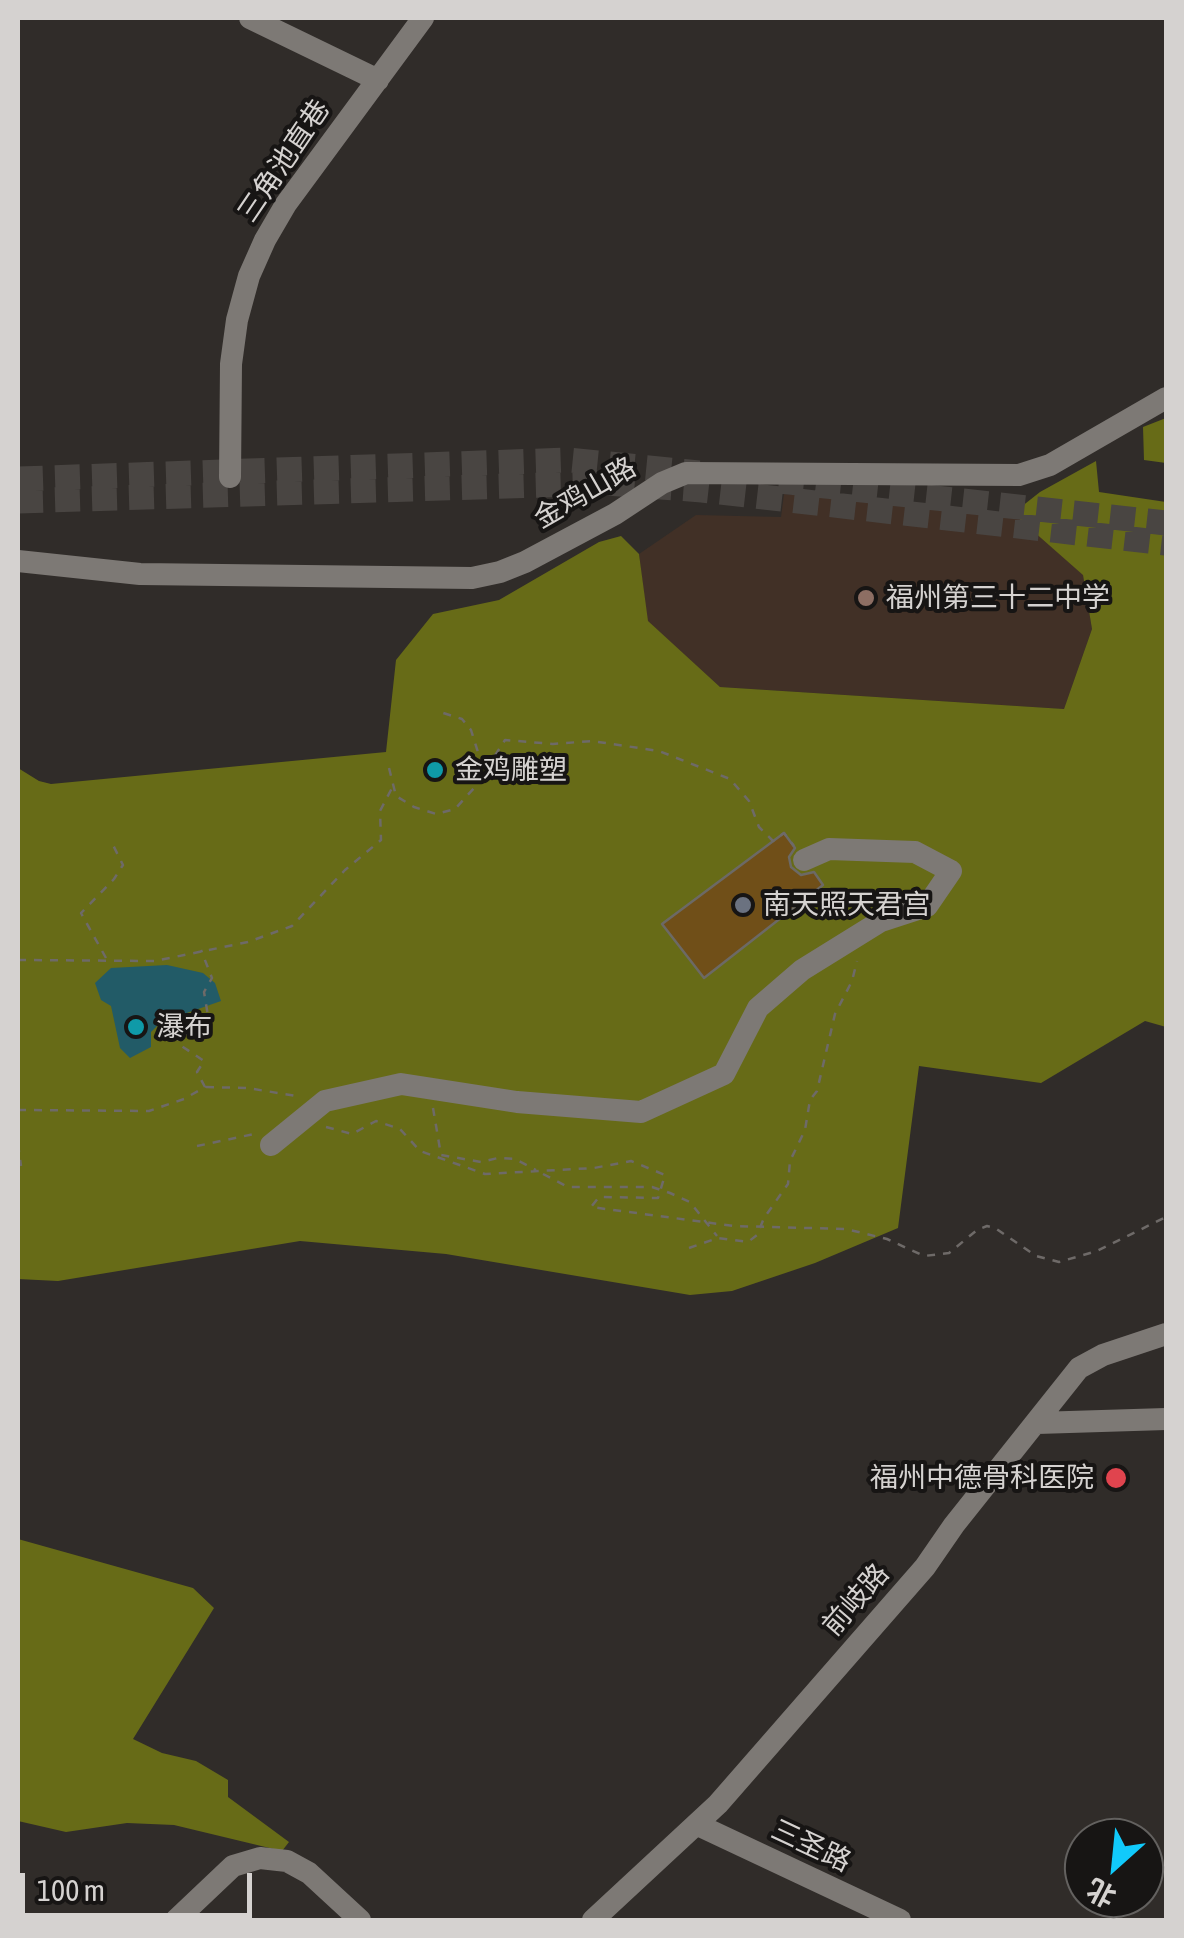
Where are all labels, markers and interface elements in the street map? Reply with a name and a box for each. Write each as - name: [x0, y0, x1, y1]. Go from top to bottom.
- street label: 三角池直巷: [231, 94, 337, 228]
- street label: 金鸡山路: [528, 450, 642, 536]
- place label: 福州第三十二中学: [886, 581, 1110, 615]
- marker: 福州第三十二中学: [855, 587, 877, 609]
- place label: 金鸡雕塑: [455, 753, 567, 787]
- marker: 金鸡雕塑: [424, 759, 446, 781]
- place label: 南天照天君宫: [763, 888, 931, 922]
- marker: 南天照天君宫: [732, 894, 754, 916]
- place label: 瀑布: [156, 1010, 212, 1044]
- marker: 瀑布: [125, 1016, 147, 1038]
- place label: 福州中德骨科医院: [870, 1461, 1094, 1495]
- marker: 福州中德骨科医院: [1103, 1465, 1129, 1491]
- street label: 前岐路: [816, 1557, 896, 1643]
- street label: 三圣路: [766, 1813, 856, 1879]
- north arrow: [1064, 1818, 1164, 1918]
- scale bar: [25, 1853, 258, 1915]
- text: 北: [1082, 1872, 1121, 1914]
- text: 100 m: [37, 1873, 105, 1907]

